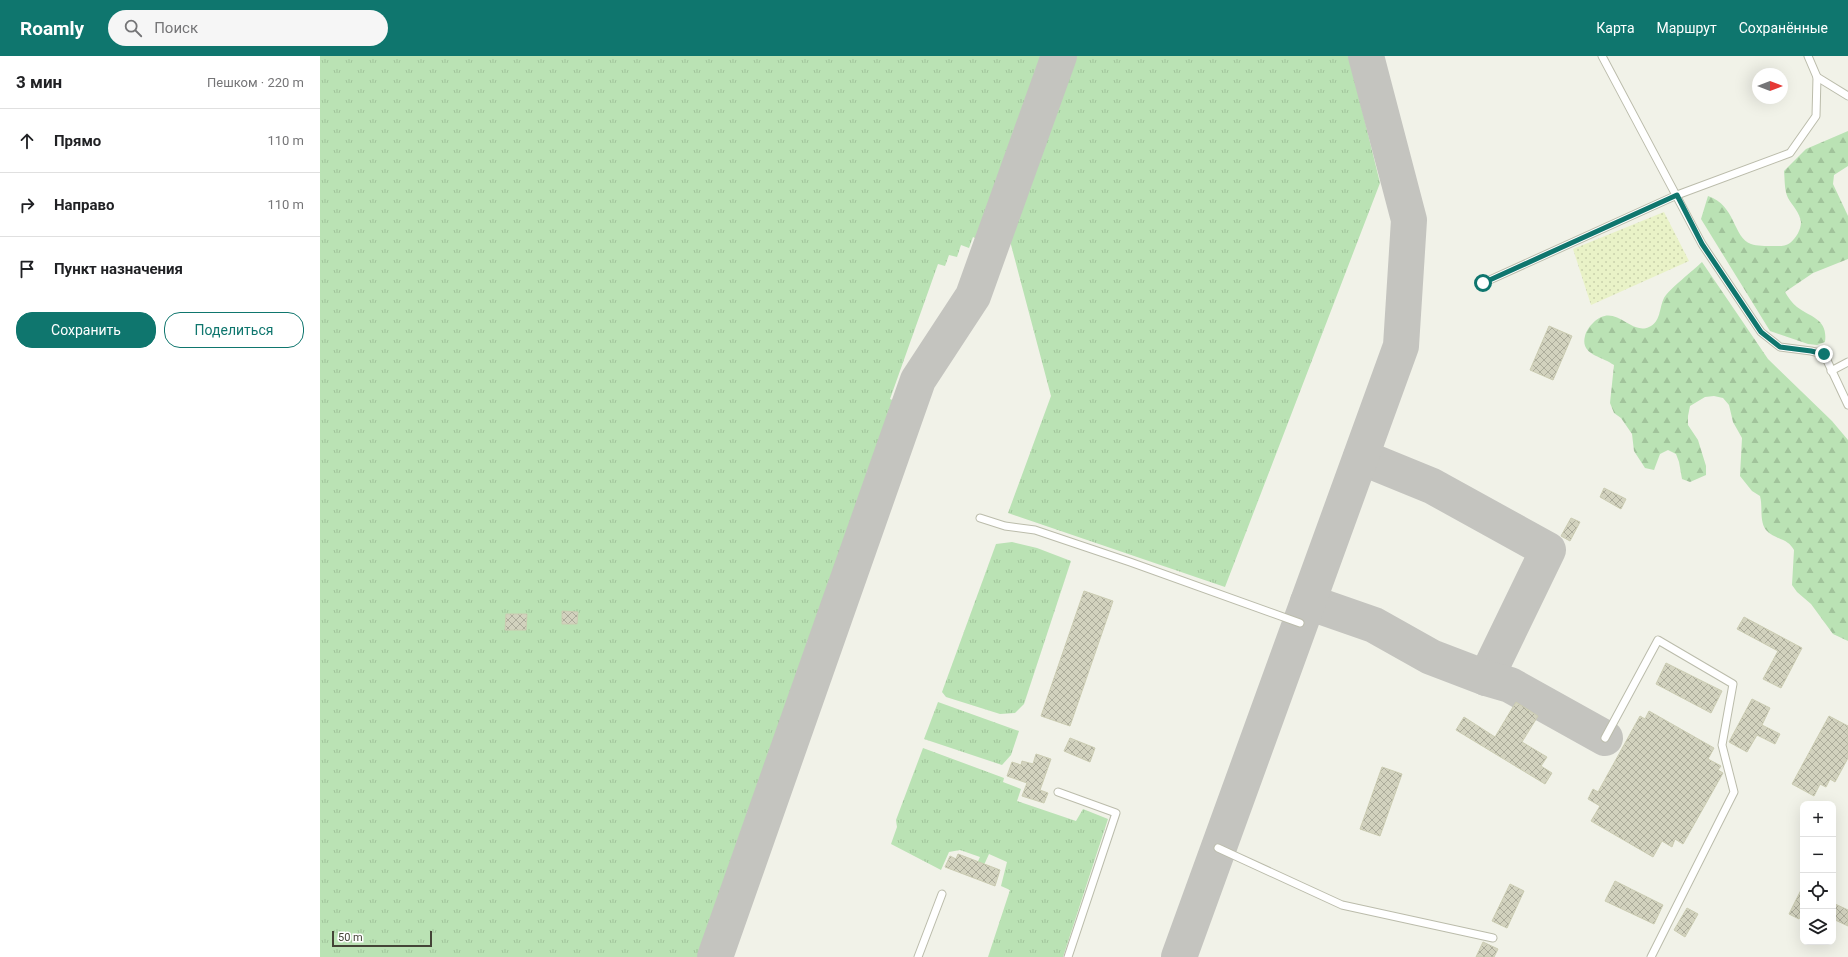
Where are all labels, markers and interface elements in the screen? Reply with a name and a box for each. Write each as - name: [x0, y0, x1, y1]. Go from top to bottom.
- search box: [108, 10, 388, 46]
- text: Roamly: [20, 17, 84, 40]
- icon: search: [122, 17, 144, 39]
- text: Поиск: [154, 19, 198, 37]
- text: Карта: [1596, 20, 1635, 36]
- text: Маршрут: [1657, 20, 1717, 36]
- text: Сохранённые: [1739, 20, 1828, 36]
- north arrow: [1752, 68, 1788, 104]
- text: 3 мин: [16, 72, 62, 92]
- text: Пешком · 220 m: [207, 75, 304, 90]
- icon: ahead: [16, 130, 38, 152]
- text: Прямо: [54, 132, 101, 150]
- text: 110 m: [267, 133, 304, 148]
- icon: right: [16, 194, 38, 216]
- text: Направо: [54, 196, 115, 214]
- text: 110 m: [267, 197, 304, 212]
- icon: arrive: [16, 258, 38, 280]
- text: Пункт назначения: [54, 260, 183, 278]
- route start: [1474, 274, 1492, 292]
- button: Сохранить: [16, 312, 156, 348]
- button: Поделиться: [164, 312, 304, 348]
- route end: [1815, 345, 1833, 363]
- map controls: [1800, 801, 1836, 945]
- button: +: [1800, 801, 1836, 837]
- button: −: [1800, 837, 1836, 873]
- button: locate: [1800, 873, 1836, 909]
- button: layers: [1800, 909, 1836, 945]
- scale bar: [332, 929, 432, 948]
- text: 50 m: [338, 931, 363, 944]

